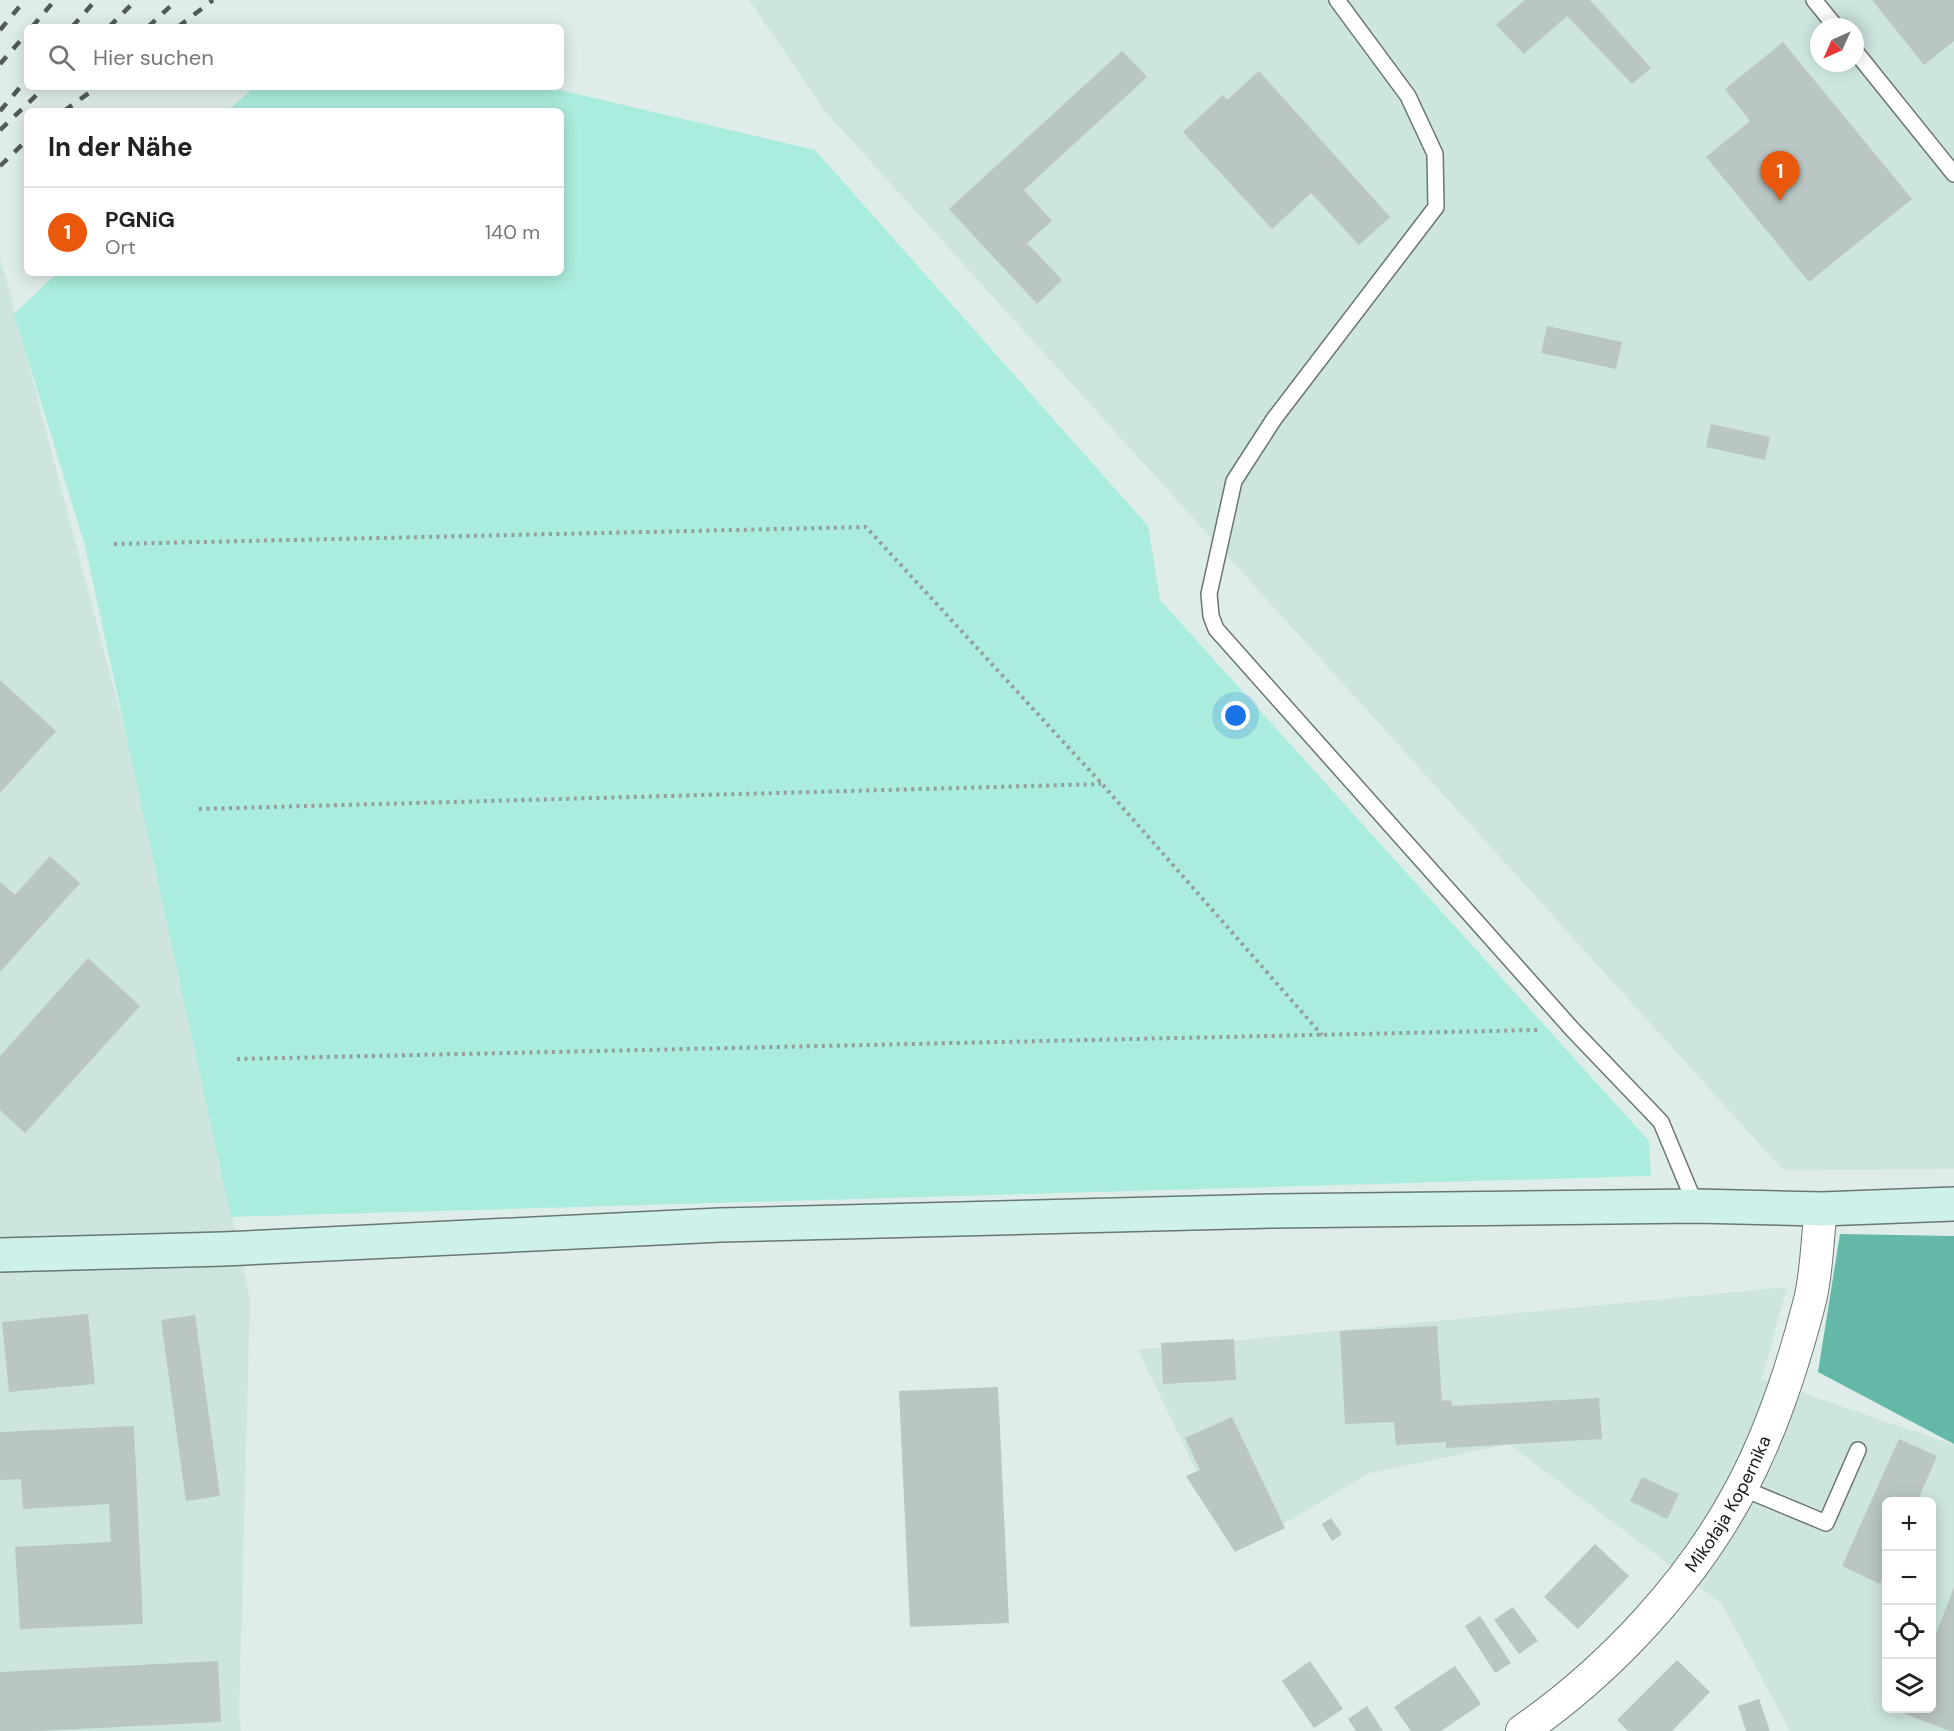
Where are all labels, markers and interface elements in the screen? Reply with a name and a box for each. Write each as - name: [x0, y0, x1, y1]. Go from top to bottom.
- north arrow: [1810, 18, 1864, 72]
- search box: [24, 24, 564, 90]
- icon: search: [45, 41, 78, 74]
- text: Hier suchen: [93, 43, 214, 72]
- text: In der Nähe: [48, 130, 193, 164]
- pin: 1: [1760, 152, 1800, 201]
- text: PGNiG: [105, 205, 175, 234]
- text: 1: [64, 219, 71, 245]
- text: 140 m: [485, 219, 540, 245]
- text: Ort: [105, 234, 136, 260]
- your location: [1221, 701, 1250, 730]
- street label: Mikołaja Kopernika: [1679, 1432, 1777, 1577]
- map controls: [1882, 1497, 1936, 1713]
- button: +: [1882, 1497, 1936, 1551]
- button: −: [1882, 1551, 1936, 1605]
- button: locate: [1882, 1605, 1936, 1659]
- button: layers: [1882, 1659, 1936, 1713]

